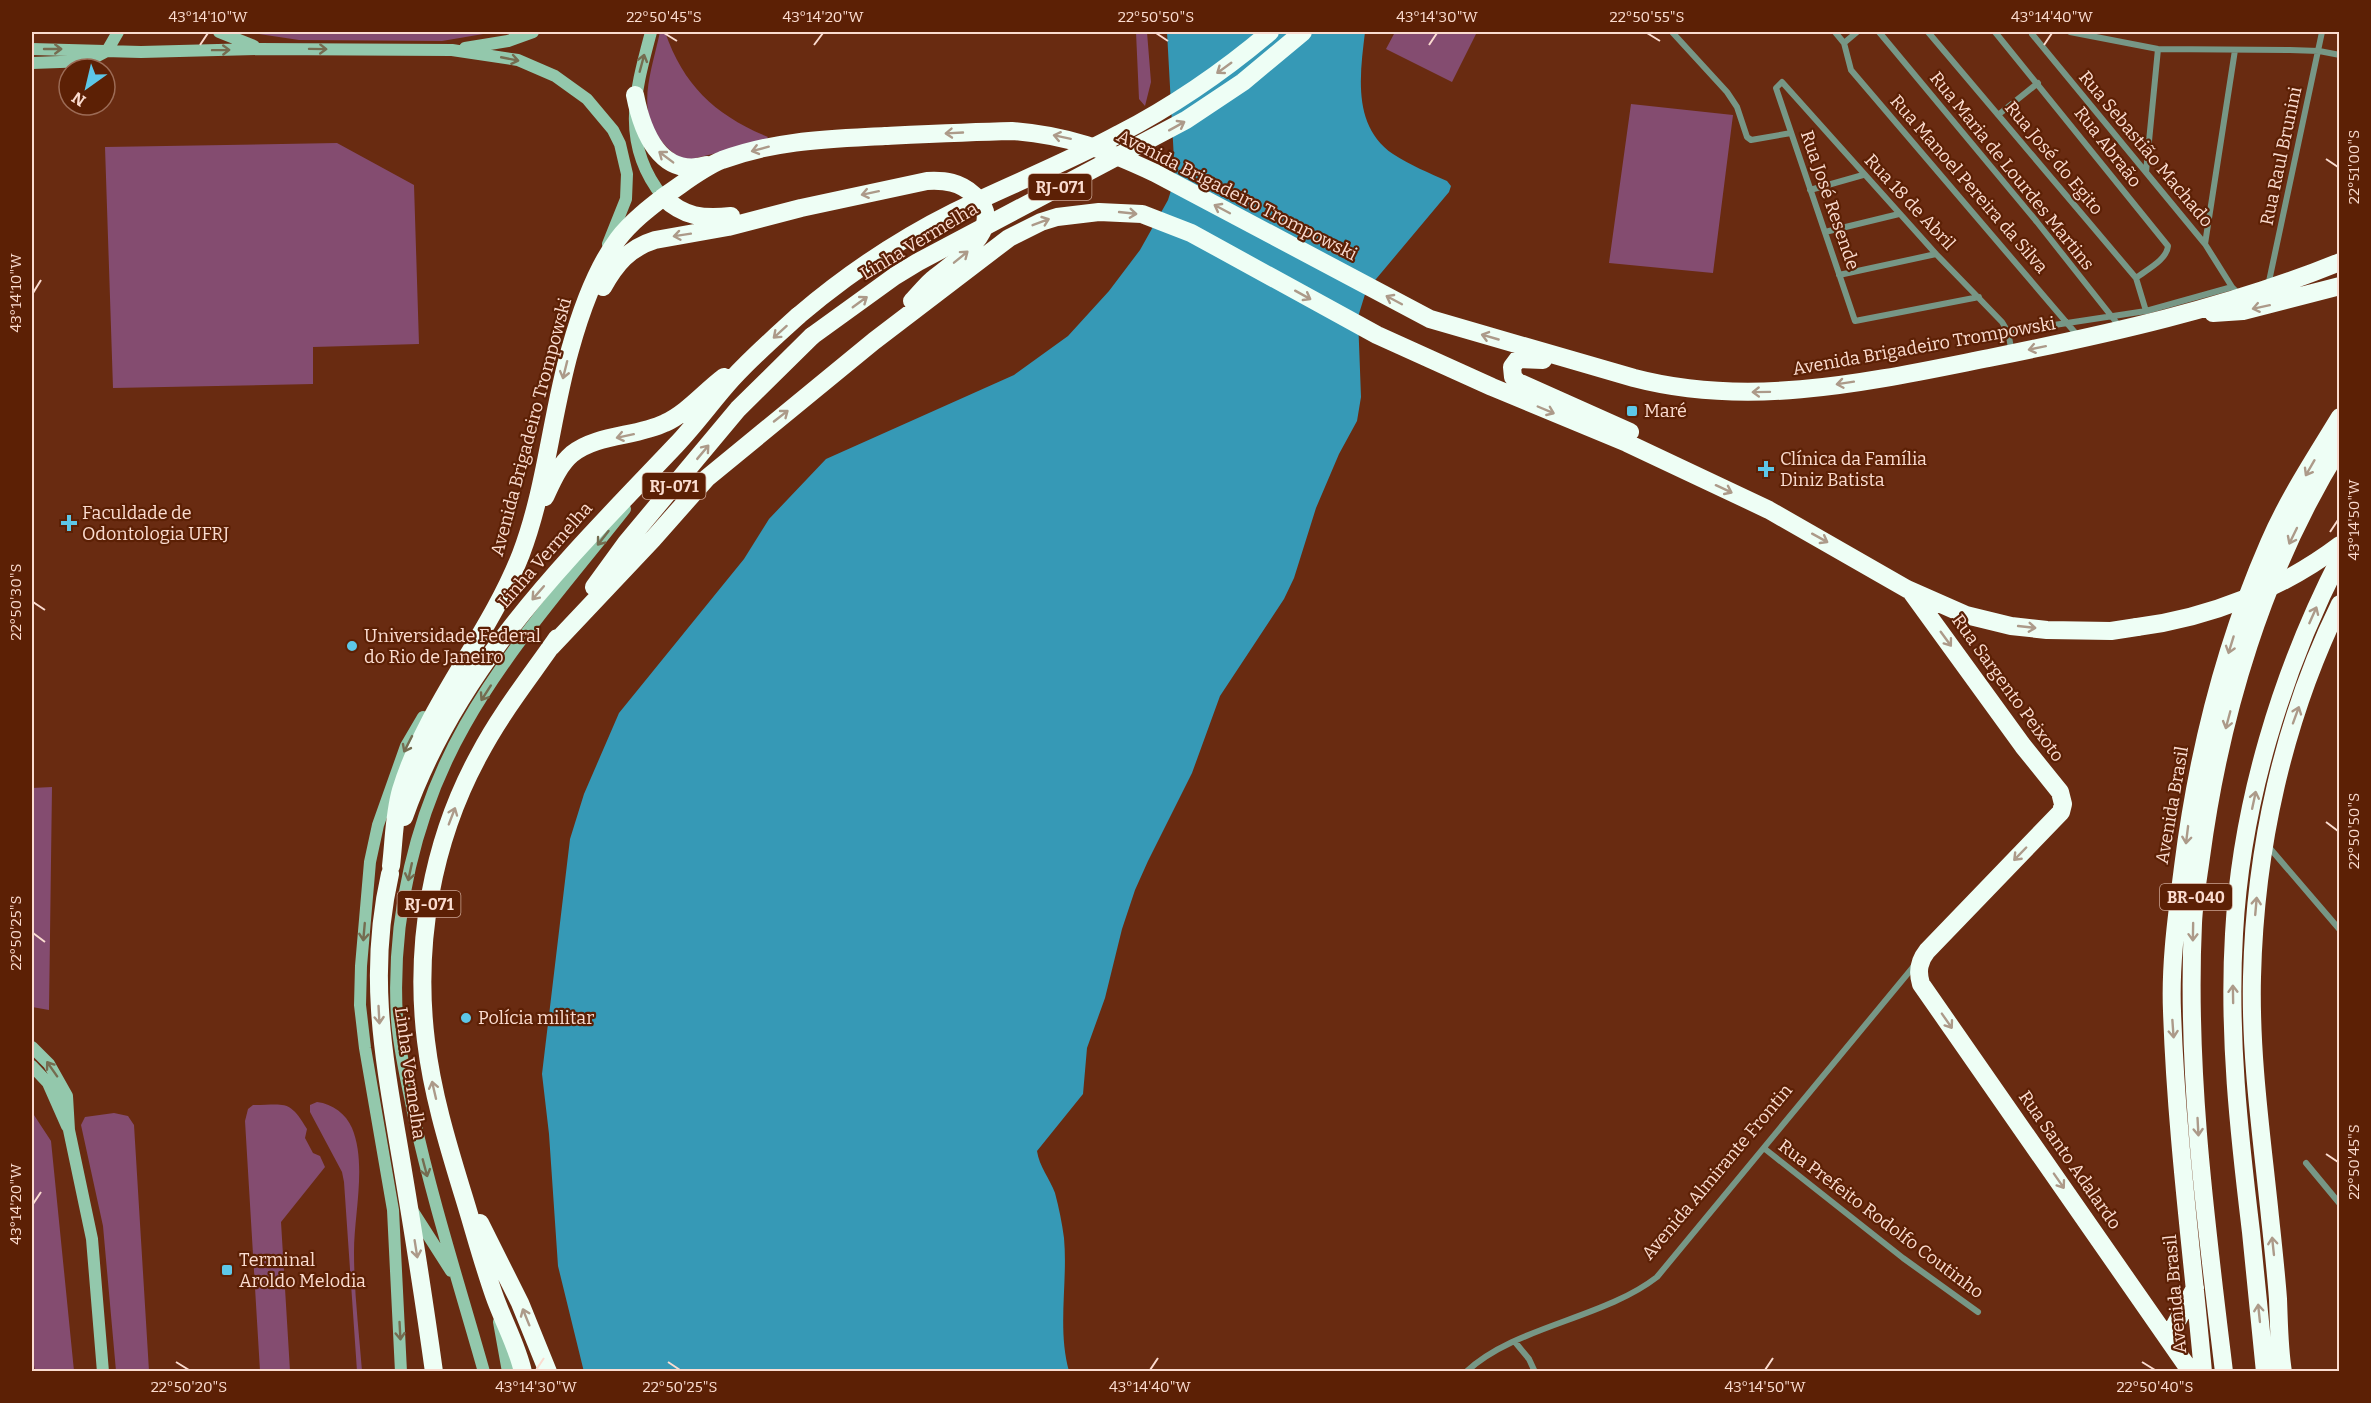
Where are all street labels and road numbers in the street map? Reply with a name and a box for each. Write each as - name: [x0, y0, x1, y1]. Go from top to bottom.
- street label: Rua Sebastião Machado: [2074, 66, 2218, 232]
- street label: Rua Maria de Lourdes Martins: [1925, 67, 2099, 275]
- street label: Rua Raul Brunini: [2256, 85, 2306, 227]
- street label: Rua Manoel Pereira da Silva: [1885, 90, 2053, 278]
- street label: Rua José do Egito: [2000, 97, 2108, 219]
- street label: Rua Abraão: [2070, 102, 2146, 192]
- street label: Avenida Brigadeiro Trompowski: [1113, 125, 1361, 265]
- street label: Rua José Resende: [1796, 127, 1864, 273]
- street label: Rua 18 de Abril: [1860, 149, 1960, 255]
- road number: RJ-071: [1028, 174, 1092, 200]
- street label: Linha Vermelha: [856, 197, 982, 285]
- street label: Avenida Brigadeiro Trompowski: [486, 295, 576, 559]
- street label: Avenida Brigadeiro Trompowski: [1791, 312, 2057, 380]
- road number: RJ-071: [642, 473, 706, 499]
- street label: Linha Vermelha: [493, 497, 597, 612]
- street label: Rua Sargento Peixoto: [1947, 610, 2069, 766]
- street label: Avenida Brasil: [2151, 744, 2193, 866]
- road number: BR-040: [2160, 884, 2232, 910]
- road number: RJ-071: [398, 891, 460, 917]
- street label: Linha Vermelha: [390, 1006, 430, 1141]
- street label: Avenida Almirante Frontin: [1637, 1079, 1797, 1264]
- street label: Rua Santo Adalardo: [2014, 1087, 2126, 1233]
- street label: Rua Prefeito Rodolfo Coutinho: [1774, 1135, 1988, 1303]
- street label: Avenida Brasil: [2159, 1234, 2191, 1354]

